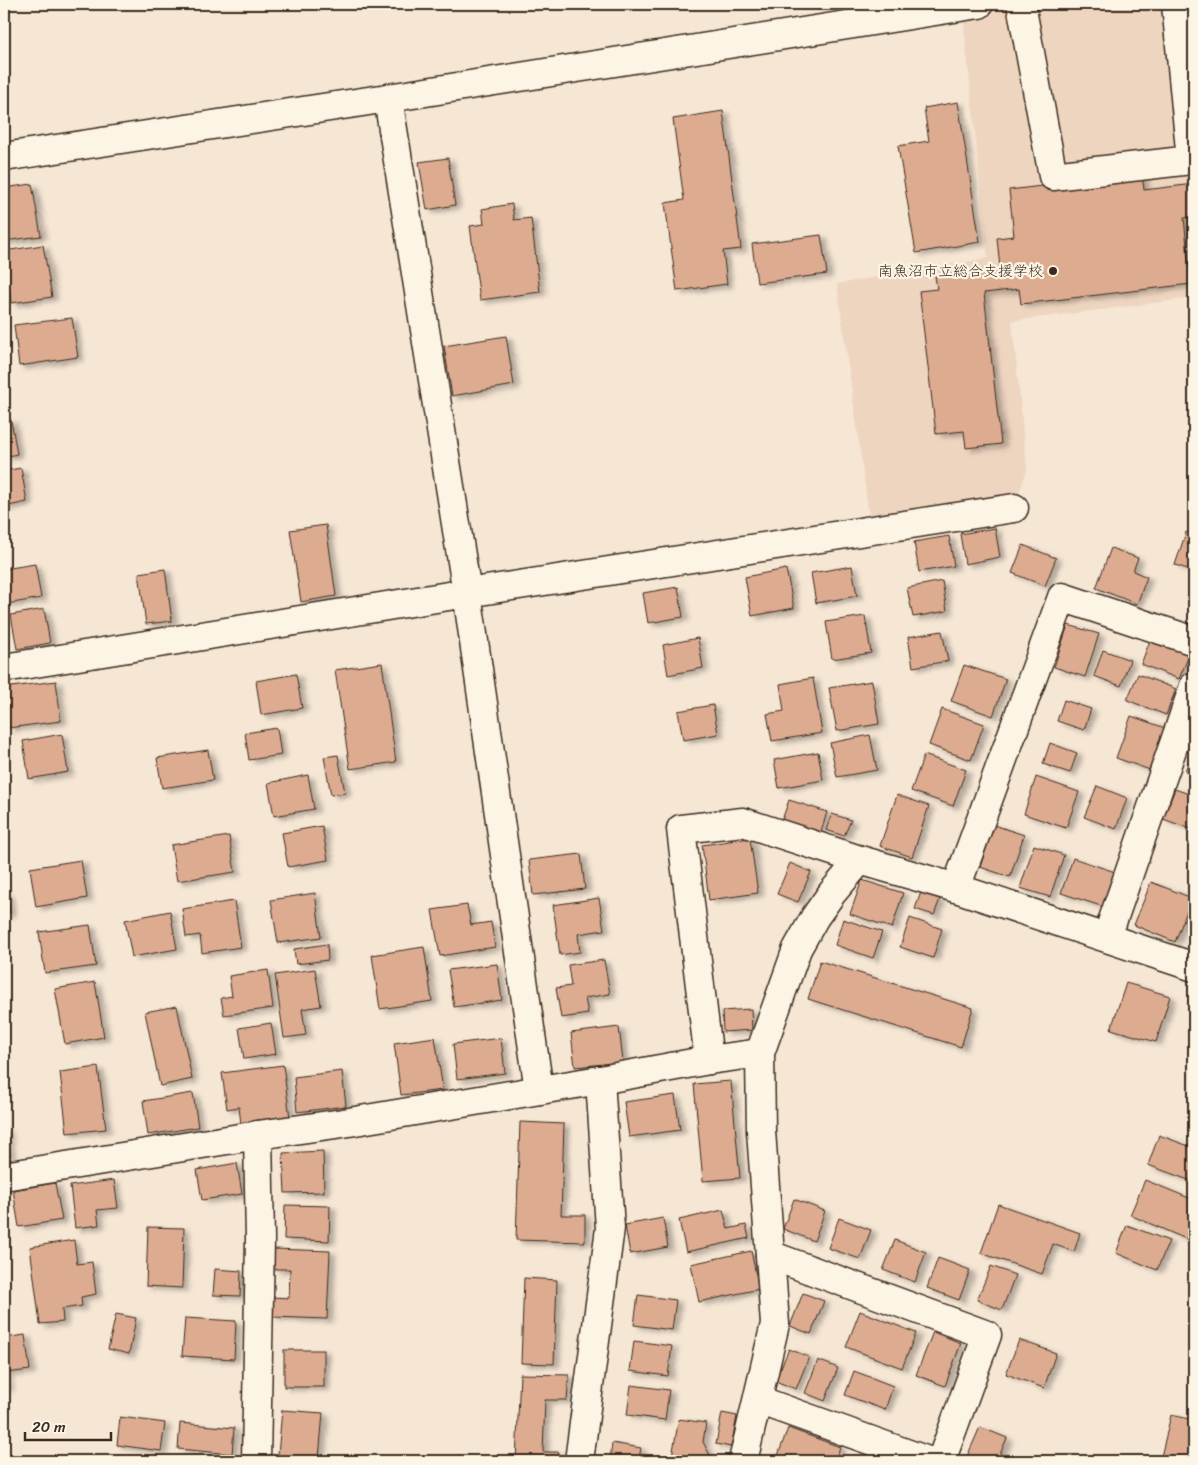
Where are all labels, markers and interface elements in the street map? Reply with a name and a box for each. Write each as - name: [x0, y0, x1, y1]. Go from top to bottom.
- place label: 南魚沼市立総合支援学校: [878, 258, 1043, 284]
- marker: 南魚沼市立総合支援学校: [1047, 265, 1059, 277]
- scale bar: [25, 1410, 111, 1442]
- text: 20 m: [32, 1414, 66, 1440]

